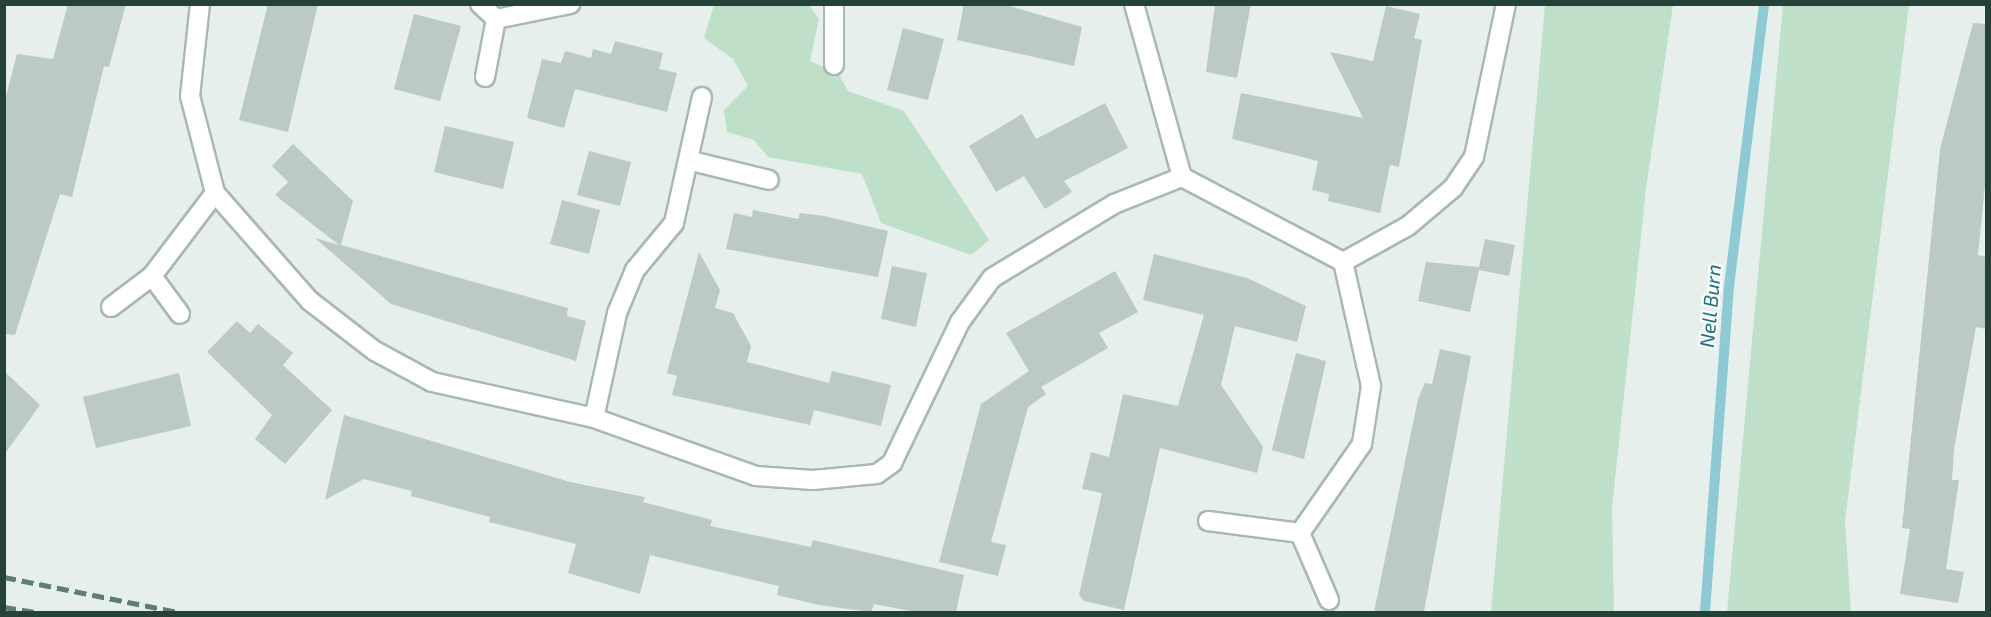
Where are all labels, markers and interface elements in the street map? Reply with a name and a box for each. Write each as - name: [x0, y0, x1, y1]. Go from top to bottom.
- water label: Nell Burn: [1694, 263, 1726, 349]

